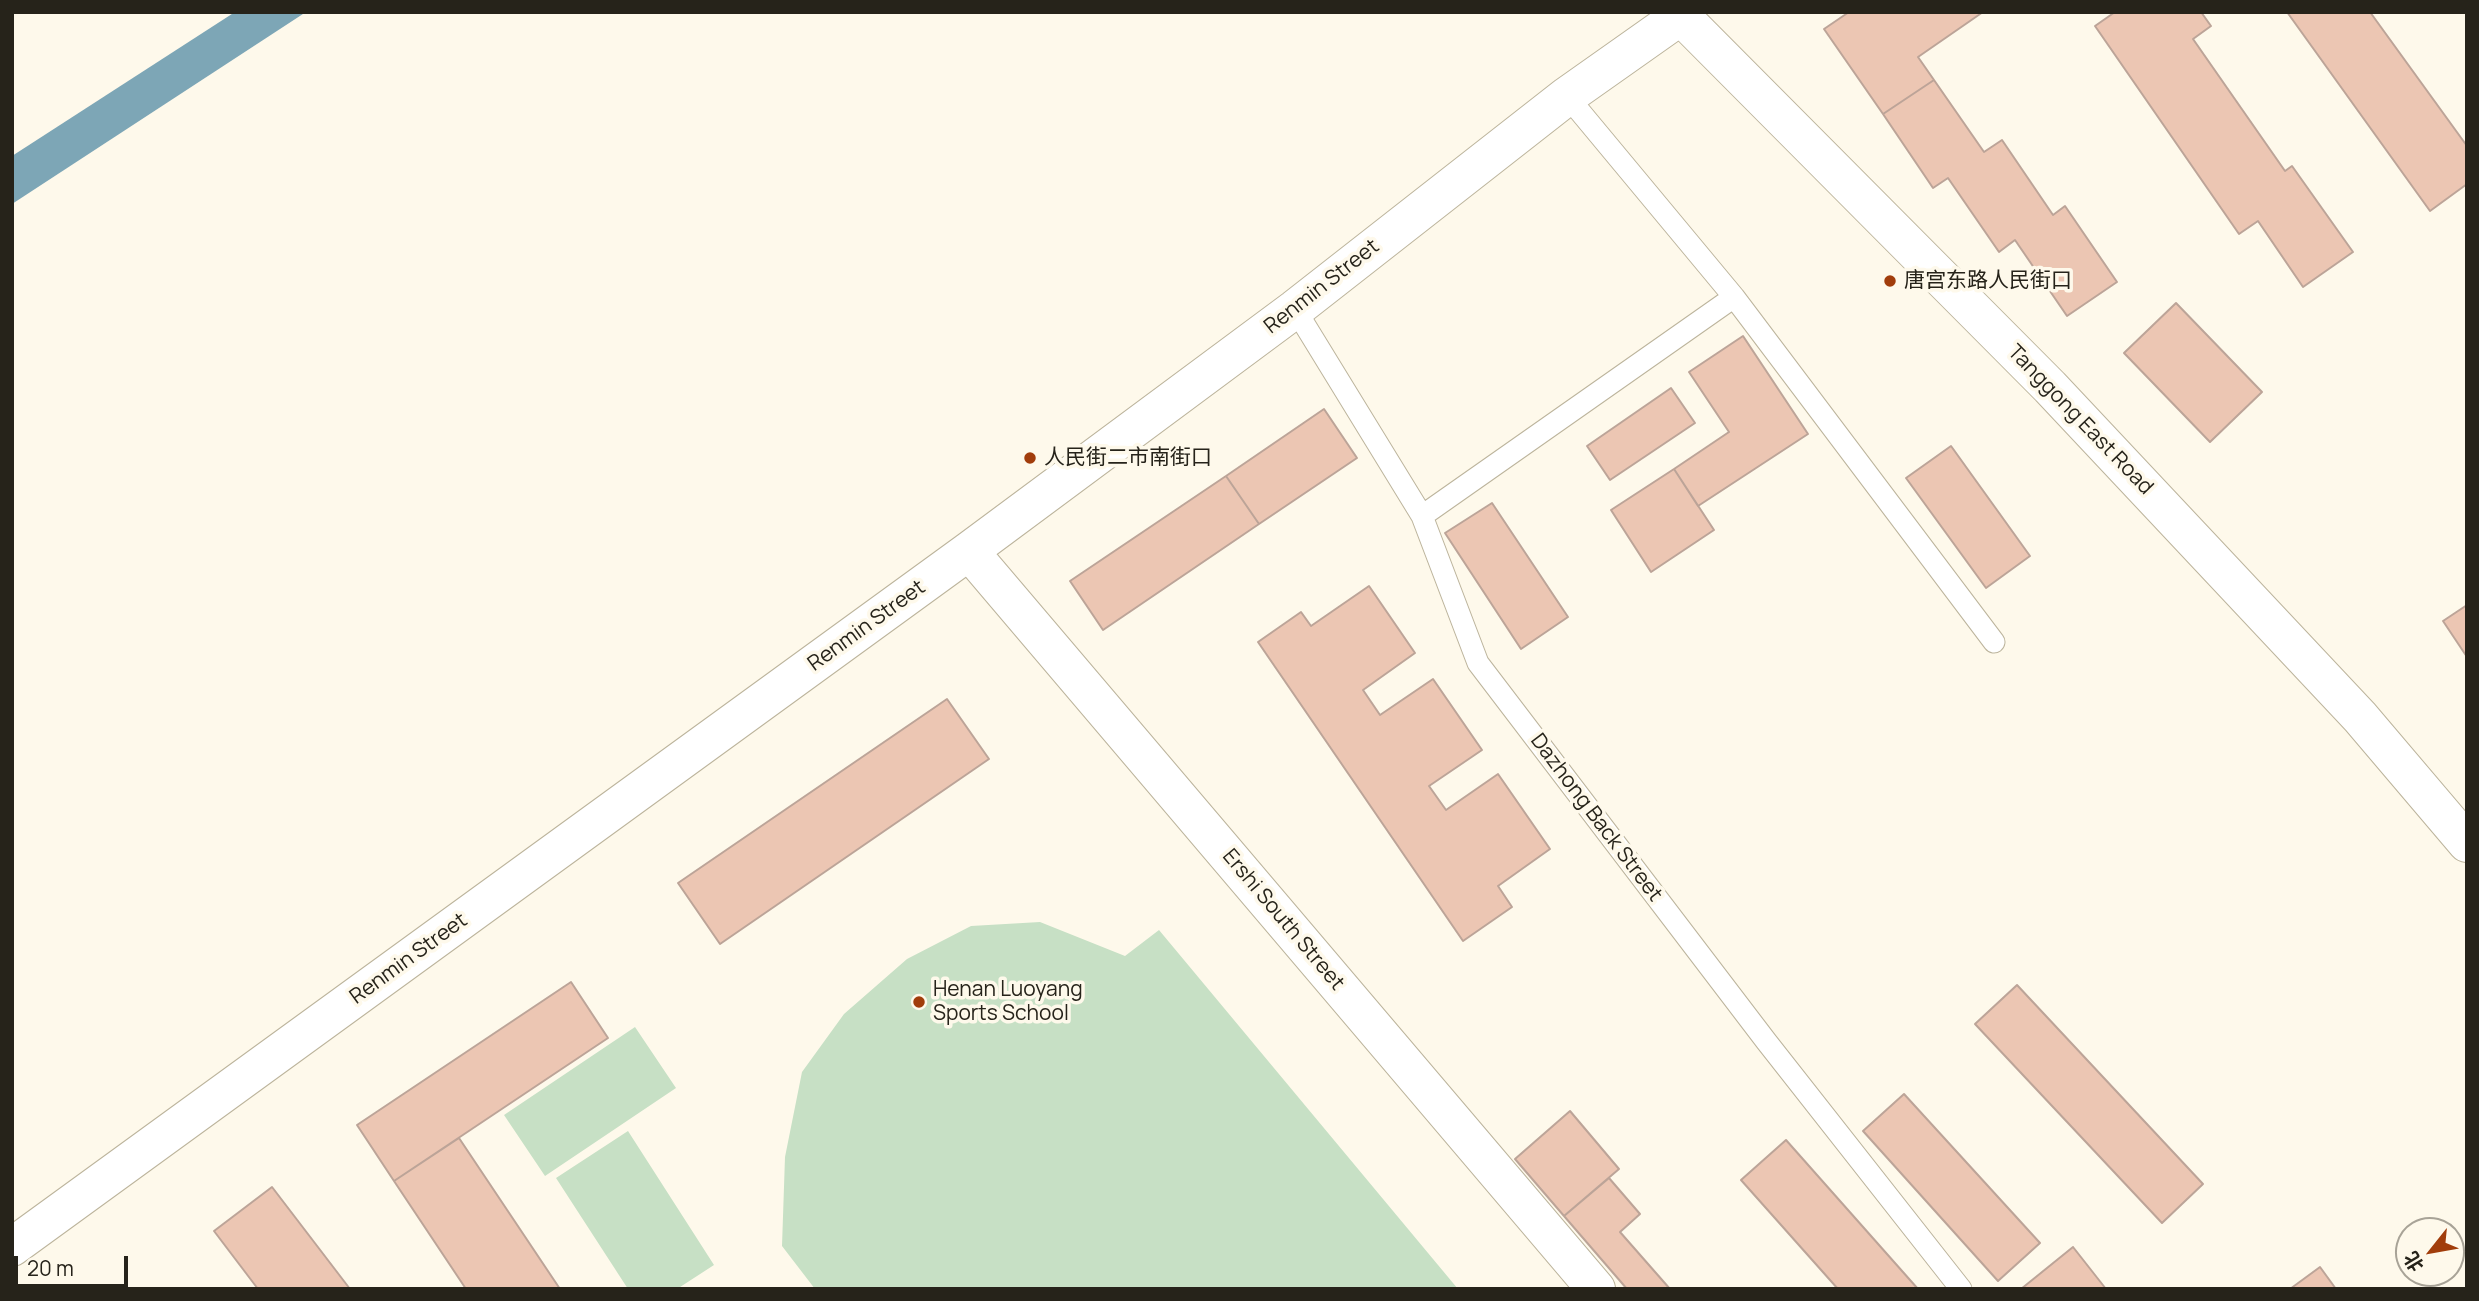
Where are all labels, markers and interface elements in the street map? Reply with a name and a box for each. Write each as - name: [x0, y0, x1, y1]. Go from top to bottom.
- street label: Renmin Street: [1260, 234, 1384, 340]
- place label: 唐宫东路人民街口: [1904, 268, 2072, 294]
- marker: 唐宫东路人民街口: [1882, 273, 1898, 289]
- street label: Tanggong East Road: [2002, 340, 2158, 500]
- place label: 人民街二市南街口: [1044, 445, 1212, 471]
- marker: 人民街二市南街口: [1022, 450, 1038, 466]
- street label: Renmin Street: [803, 575, 931, 677]
- street label: Dazhong Back Street: [1525, 729, 1667, 907]
- street label: Ershi South Street: [1217, 844, 1349, 996]
- street label: Renmin Street: [345, 908, 473, 1010]
- place label: Henan Luoyang Sports School: [933, 977, 1083, 1027]
- marker: Henan Luoyang Sports School: [911, 994, 927, 1010]
- north arrow: [2395, 1217, 2465, 1287]
- scale bar: [18, 1242, 131, 1286]
- text: 北: [2398, 1247, 2430, 1277]
- text: 20 m: [27, 1254, 74, 1282]

